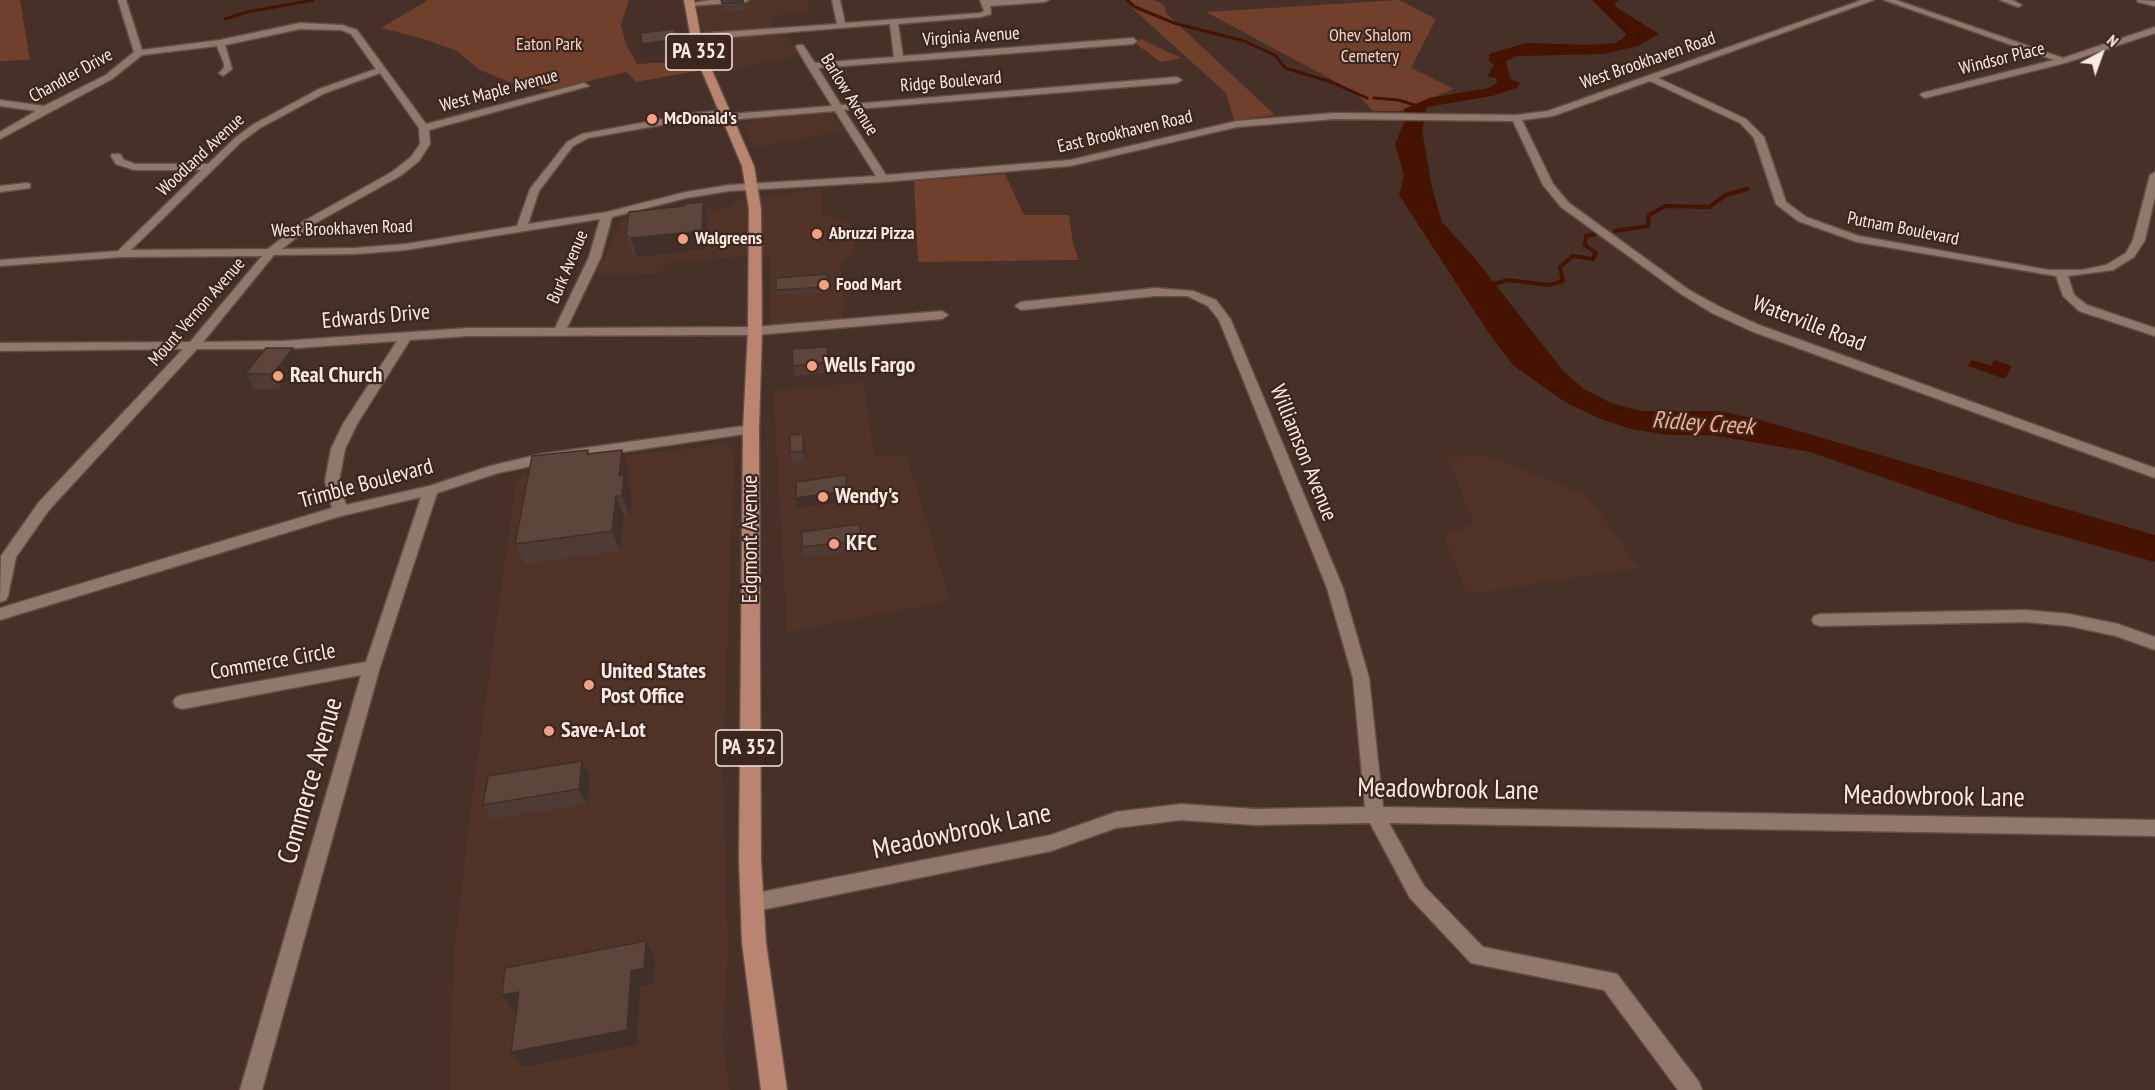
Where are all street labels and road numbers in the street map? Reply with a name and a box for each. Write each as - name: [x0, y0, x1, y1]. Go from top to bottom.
- street label: Virginia Avenue: [922, 23, 1020, 51]
- street label: West Brookhaven Road: [1578, 28, 1718, 94]
- road number: PA 352: [666, 34, 732, 70]
- street label: Windsor Place: [1957, 38, 2047, 80]
- street label: Chandler Drive: [25, 44, 117, 108]
- street label: Barlow Avenue: [815, 50, 883, 140]
- street label: West Maple Avenue: [438, 65, 560, 117]
- street label: Ridge Boulevard: [899, 67, 1003, 97]
- street label: East Brookhaven Road: [1055, 106, 1195, 158]
- street label: Woodland Avenue: [153, 109, 249, 201]
- street label: Putnam Boulevard: [1845, 208, 1961, 250]
- street label: West Brookhaven Road: [271, 216, 413, 242]
- street label: Burk Avenue: [543, 227, 593, 307]
- street label: Mount Vernon Avenue: [144, 253, 250, 371]
- street label: Waterville Road: [1749, 290, 1869, 358]
- street label: Edwards Drive: [321, 299, 431, 335]
- street label: Williamson Avenue: [1264, 381, 1342, 525]
- street label: Trimble Boulevard: [296, 453, 436, 515]
- street label: Edgmont Avenue: [738, 475, 764, 603]
- street label: Commerce Circle: [208, 638, 338, 686]
- street label: Commerce Avenue: [272, 694, 350, 868]
- road number: PA 352: [716, 730, 782, 766]
- street label: Meadowbrook Lane: [1357, 772, 1539, 808]
- street label: Meadowbrook Lane: [1843, 779, 2025, 815]
- street label: Meadowbrook Lane: [870, 797, 1054, 867]

